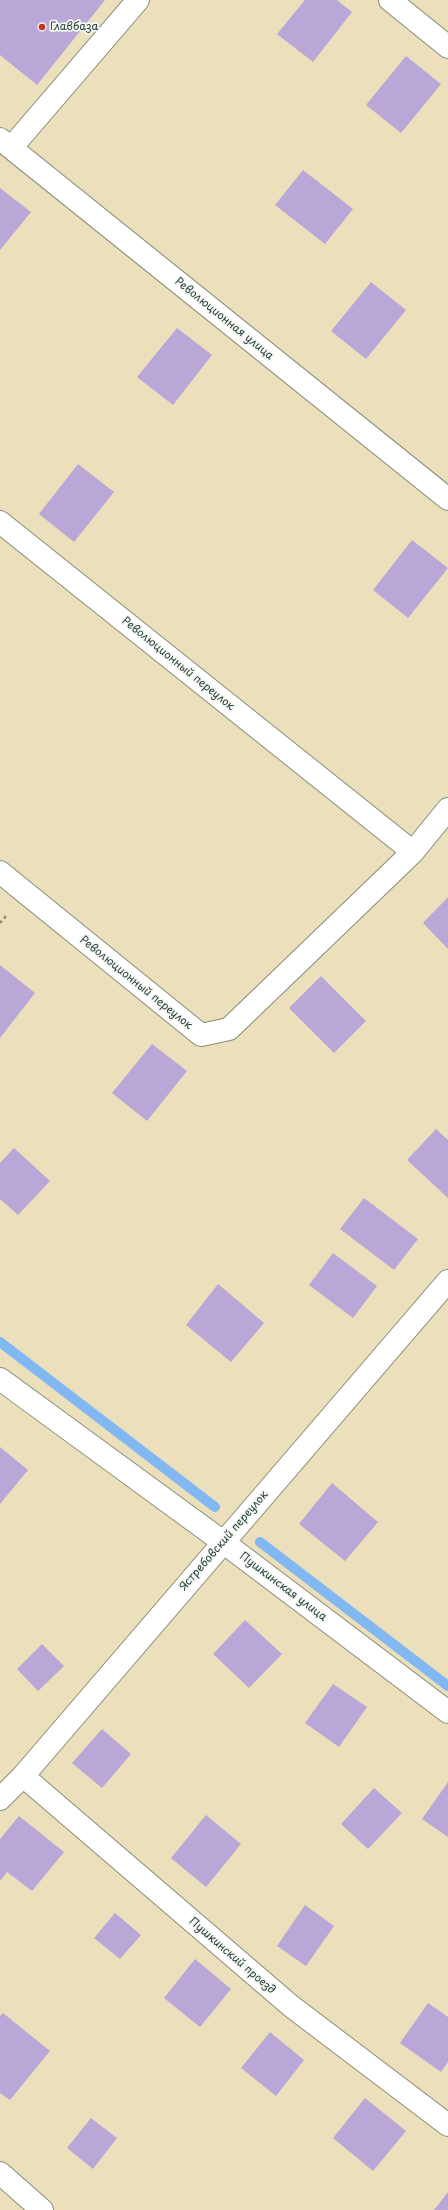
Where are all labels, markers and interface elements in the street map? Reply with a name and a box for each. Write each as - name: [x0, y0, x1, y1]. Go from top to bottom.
- place label: Главбаза: [50, 20, 99, 34]
- marker: Главбаза: [37, 22, 47, 32]
- street label: Революционная улица: [172, 275, 276, 363]
- street label: Революционный переулок: [119, 614, 237, 714]
- street label: Революционный переулок: [77, 933, 195, 1033]
- street label: Ястребовский переулок: [177, 1488, 271, 1594]
- street label: Пушкинская улица: [237, 1550, 329, 1624]
- street label: Пушкинский проезд: [186, 1915, 278, 1997]

